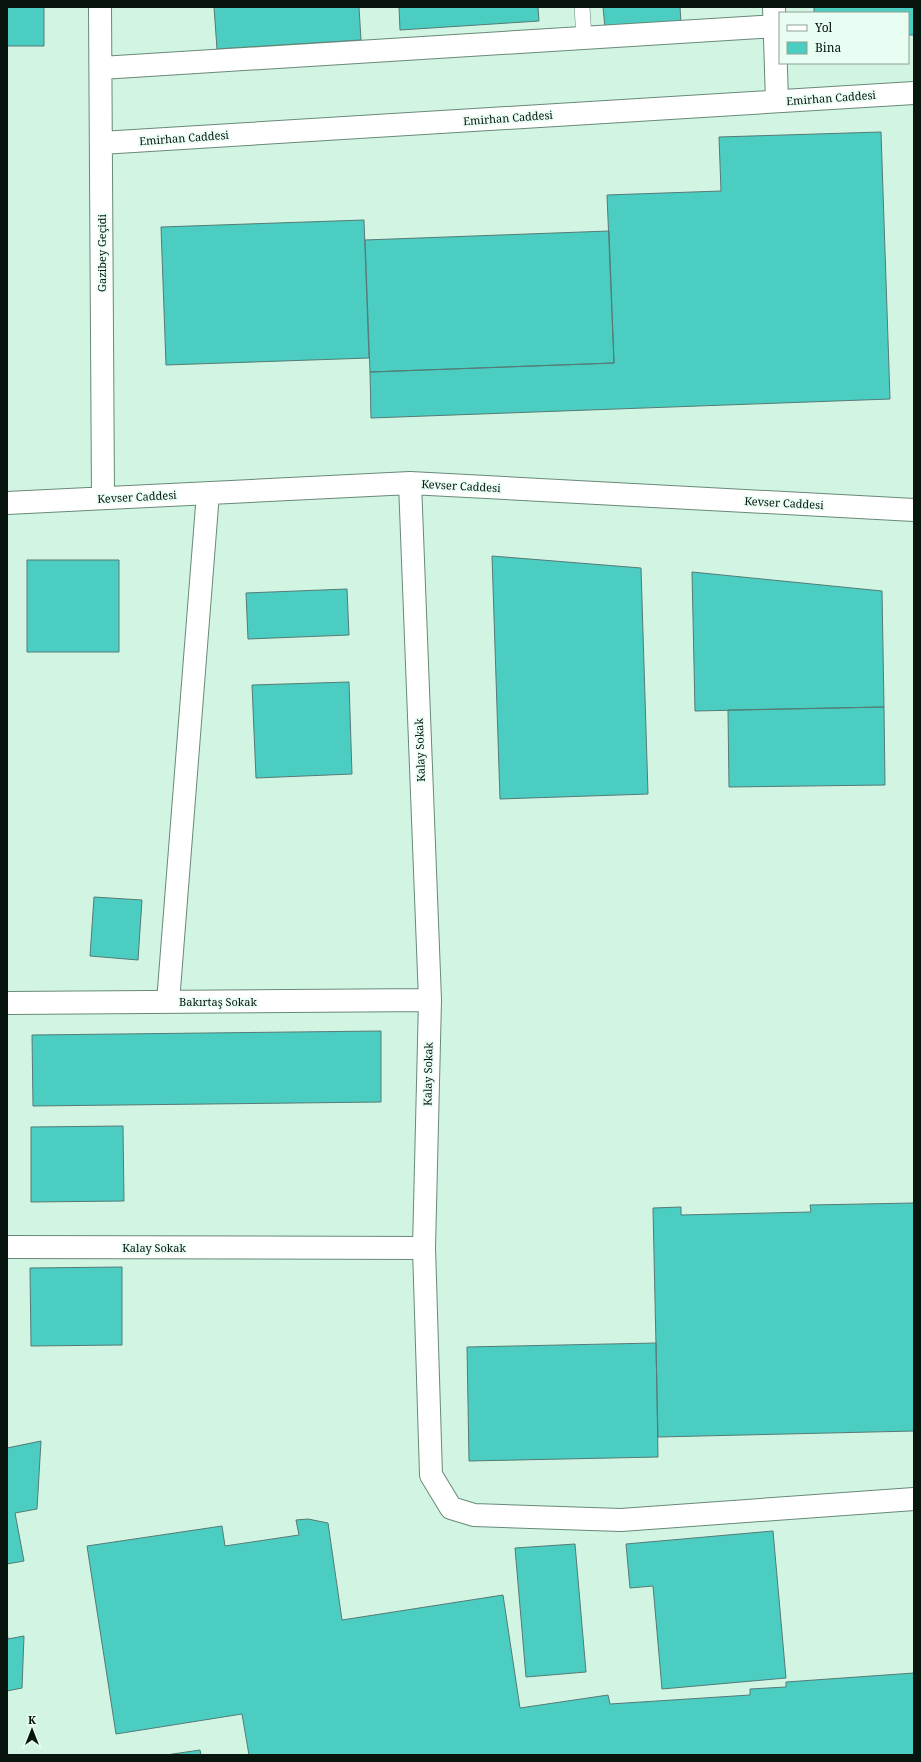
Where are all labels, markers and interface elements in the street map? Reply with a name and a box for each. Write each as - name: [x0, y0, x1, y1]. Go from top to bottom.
- legend: [779, 12, 909, 64]
- text: Yol: [814, 19, 833, 36]
- text: Bina: [815, 39, 841, 56]
- street label: Emirhan Caddesi: [786, 87, 877, 108]
- street label: Emirhan Caddesi: [463, 107, 554, 128]
- street label: Emirhan Caddesi: [139, 127, 230, 148]
- street label: Gazibey Geçidi: [94, 214, 109, 292]
- street label: Kevser Caddesi: [421, 476, 502, 495]
- street label: Kevser Caddesi: [97, 487, 178, 506]
- street label: Kevser Caddesi: [744, 493, 825, 512]
- street label: Kalay Sokak: [411, 717, 428, 782]
- street label: Bakırtaş Sokak: [179, 994, 257, 1009]
- street label: Kalay Sokak: [419, 1041, 436, 1106]
- street label: Kalay Sokak: [122, 1240, 186, 1255]
- north arrow: [12, 1710, 52, 1750]
- text: K: [28, 1712, 37, 1727]

